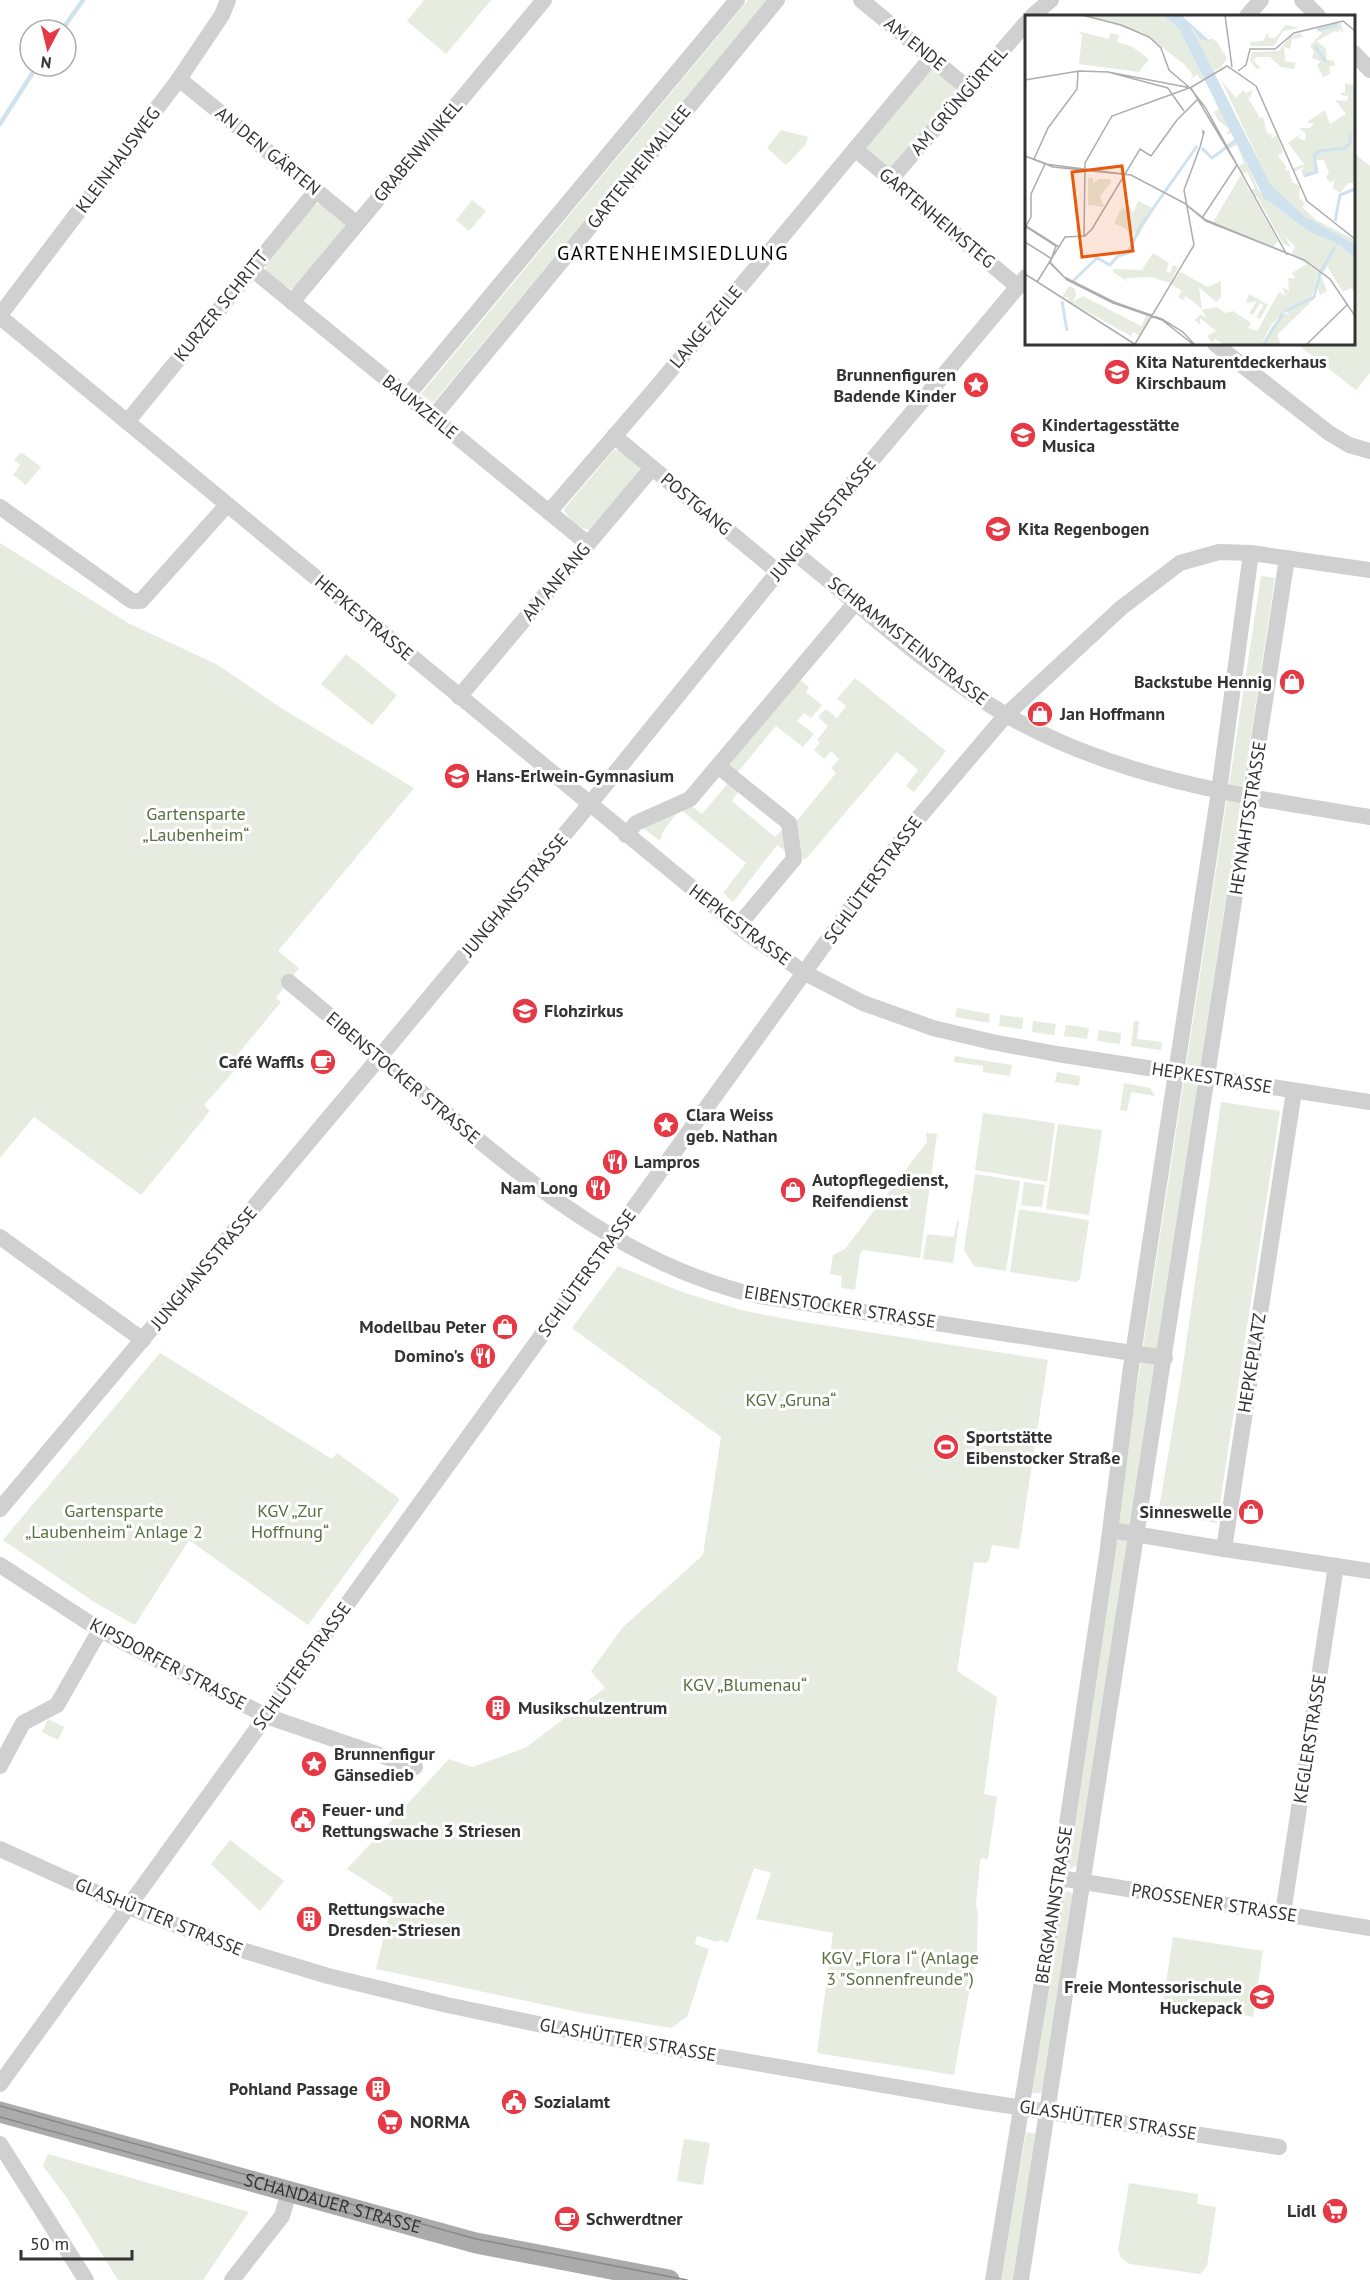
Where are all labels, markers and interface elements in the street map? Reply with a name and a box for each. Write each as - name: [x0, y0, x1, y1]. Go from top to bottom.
- street label: AM ENDE: [880, 12, 951, 75]
- inset map: [1025, 15, 1355, 345]
- north arrow: [18, 18, 78, 78]
- street label: AM GRÜNGÜRTEL: [905, 42, 1012, 160]
- text: N: [40, 52, 53, 73]
- street label: GRABENWINKEL: [368, 95, 467, 206]
- street label: GARTENHEIMALLEE: [582, 100, 696, 233]
- street label: AN DEN GÄRTEN: [211, 101, 326, 200]
- street label: KLEINHAUSWEG: [70, 102, 165, 217]
- street label: GARTENHEIMSTEG: [875, 162, 1000, 273]
- district label: GARTENHEIMSIEDLUNG: [557, 240, 789, 266]
- street label: KURZER SCHRITT: [169, 246, 272, 366]
- street label: LANGE ZEILE: [664, 281, 747, 373]
- place label: Kita Naturentdeckerhaus Kirschbaum: [1136, 350, 1327, 394]
- school or university icon: Kita Naturentdeckerhaus Kirschbaum: [1102, 357, 1132, 387]
- place label: Brunnenfiguren Badende Kinder: [833, 363, 957, 407]
- street label: BAUMZEILE: [378, 369, 463, 444]
- place icon: Brunnenfiguren Badende Kinder: [961, 370, 991, 400]
- place label: Kindertagesstätte Musica: [1042, 413, 1179, 457]
- school or university icon: Kindertagesstätte Musica: [1008, 420, 1038, 450]
- street label: JUNGHANSSTRASSE: [764, 452, 881, 586]
- street label: POSTGANG: [656, 467, 736, 540]
- school or university icon: Kita Regenbogen: [983, 514, 1013, 544]
- place label: Kita Regenbogen: [1018, 517, 1149, 540]
- street label: AM ANFANG: [516, 538, 595, 625]
- street label: HEPKESTRASSE: [310, 570, 418, 665]
- street label: SCHRAMMSTEINSTRASSE: [824, 571, 993, 710]
- shop icon: Backstube Hennig: [1277, 667, 1307, 697]
- place label: Backstube Hennig: [1134, 670, 1272, 693]
- shop icon: Jan Hoffmann: [1025, 699, 1055, 729]
- place label: Jan Hoffmann: [1059, 702, 1165, 725]
- street label: HEYNAHTSSTRASSE: [1224, 739, 1271, 896]
- school or university icon: Hans-Erlwein-Gymnasium: [442, 761, 472, 791]
- place label: Hans-Erlwein-Gymnasium: [476, 764, 674, 787]
- park label: Gartensparte „Laubenheim“: [143, 802, 249, 846]
- street label: SCHLÜTERSTRASSE: [819, 811, 927, 948]
- street label: JUNGHANSSTRASSE: [456, 828, 573, 962]
- street label: HEPKESTRASSE: [685, 879, 796, 970]
- school or university icon: Flohzirkus: [510, 996, 540, 1026]
- place label: Flohzirkus: [544, 999, 624, 1022]
- street label: EIBENSTOCKER STRASSE: [322, 1007, 485, 1149]
- cafe icon: Café Waffls: [308, 1047, 338, 1077]
- place label: Café Waffls: [219, 1050, 304, 1073]
- street label: HEPKESTRASSE: [1150, 1057, 1274, 1098]
- place label: Clara Weiss geb. Nathan: [686, 1103, 778, 1147]
- place icon: Clara Weiss geb. Nathan: [651, 1110, 681, 1140]
- restaurant icon: Lampros: [600, 1147, 630, 1177]
- place label: Lampros: [634, 1150, 700, 1173]
- place label: Autopflegedienst, Reifendienst: [812, 1168, 949, 1212]
- restaurant icon: Nam Long: [583, 1173, 613, 1203]
- shop icon: Autopflegedienst, Reifendienst: [778, 1175, 808, 1205]
- place label: Nam Long: [500, 1176, 578, 1199]
- street label: JUNGHANSSTRASSE: [145, 1201, 262, 1335]
- street label: SCHLÜTERSTRASSE: [533, 1204, 641, 1341]
- street label: EIBENSTOCKER STRASSE: [743, 1280, 938, 1333]
- street label: HEPKEPLATZ: [1232, 1311, 1271, 1414]
- shop icon: Modellbau Peter: [490, 1312, 520, 1342]
- place label: Modellbau Peter: [359, 1315, 487, 1338]
- restaurant icon: Domino's: [468, 1341, 498, 1371]
- place label: Domino's: [394, 1344, 464, 1367]
- park label: KGV „Gruna“: [745, 1388, 837, 1411]
- place label: Sportstätte Eibenstocker Straße: [966, 1425, 1120, 1469]
- sports icon: Sportstätte Eibenstocker Straße: [931, 1432, 961, 1462]
- shop icon: Sinneswelle: [1236, 1497, 1266, 1527]
- park label: Gartensparte „Laubenheim“ Anlage 2: [25, 1499, 203, 1543]
- park label: KGV „Zur Hoffnung“: [251, 1499, 329, 1543]
- place label: Sinneswelle: [1140, 1500, 1232, 1523]
- street label: SCHLÜTERSTRASSE: [248, 1597, 356, 1734]
- street label: KIPSDORFER STRASSE: [86, 1613, 251, 1715]
- park label: KGV „Blumenau“: [683, 1673, 807, 1696]
- street label: KEGLERSTRASSE: [1288, 1673, 1331, 1805]
- building icon: Musikschulzentrum: [483, 1693, 513, 1723]
- place label: Musikschulzentrum: [518, 1696, 667, 1719]
- place label: Brunnenfigur Gänsedieb: [334, 1742, 435, 1786]
- place icon: Brunnenfigur Gänsedieb: [299, 1749, 329, 1779]
- place label: Feuer- und Rettungswache 3 Striesen: [322, 1798, 521, 1842]
- public building icon: Feuer- und Rettungswache 3 Striesen: [288, 1805, 318, 1835]
- street label: BERGMANNSTRASSE: [1030, 1825, 1077, 1985]
- street label: GLASHÜTTER STRASSE: [72, 1872, 246, 1961]
- street label: PROSSENER STRASSE: [1130, 1878, 1299, 1927]
- place label: Rettungswache Dresden-Striesen: [328, 1897, 461, 1941]
- building icon: Rettungswache Dresden-Striesen: [294, 1904, 324, 1934]
- park label: KGV „Flora I“ (Anlage 3 "Sonnenfreunde"): [821, 1946, 979, 1990]
- place label: Freie Montessorischule Huckepack: [1064, 1975, 1242, 2019]
- school or university icon: Freie Montessorischule Huckepack: [1247, 1982, 1277, 2012]
- street label: GLASHÜTTER STRASSE: [538, 2013, 718, 2066]
- building icon: Pohland Passage: [363, 2074, 393, 2104]
- place label: Pohland Passage: [229, 2077, 358, 2100]
- public building icon: Sozialamt: [499, 2087, 529, 2117]
- place label: Sozialamt: [534, 2090, 611, 2113]
- street label: GLASHÜTTER STRASSE: [1018, 2094, 1198, 2145]
- supermarket icon: NORMA: [375, 2107, 405, 2137]
- place label: NORMA: [410, 2110, 470, 2133]
- street label: SCHANDAUER STRASSE: [242, 2168, 424, 2238]
- supermarket icon: Lidl: [1320, 2196, 1350, 2226]
- place label: Lidl: [1287, 2199, 1317, 2222]
- cafe icon: Schwerdtner: [552, 2204, 582, 2234]
- place label: Schwerdtner: [586, 2207, 683, 2230]
- scale bar: [21, 2223, 132, 2261]
- text: 50 m: [30, 2232, 69, 2255]

